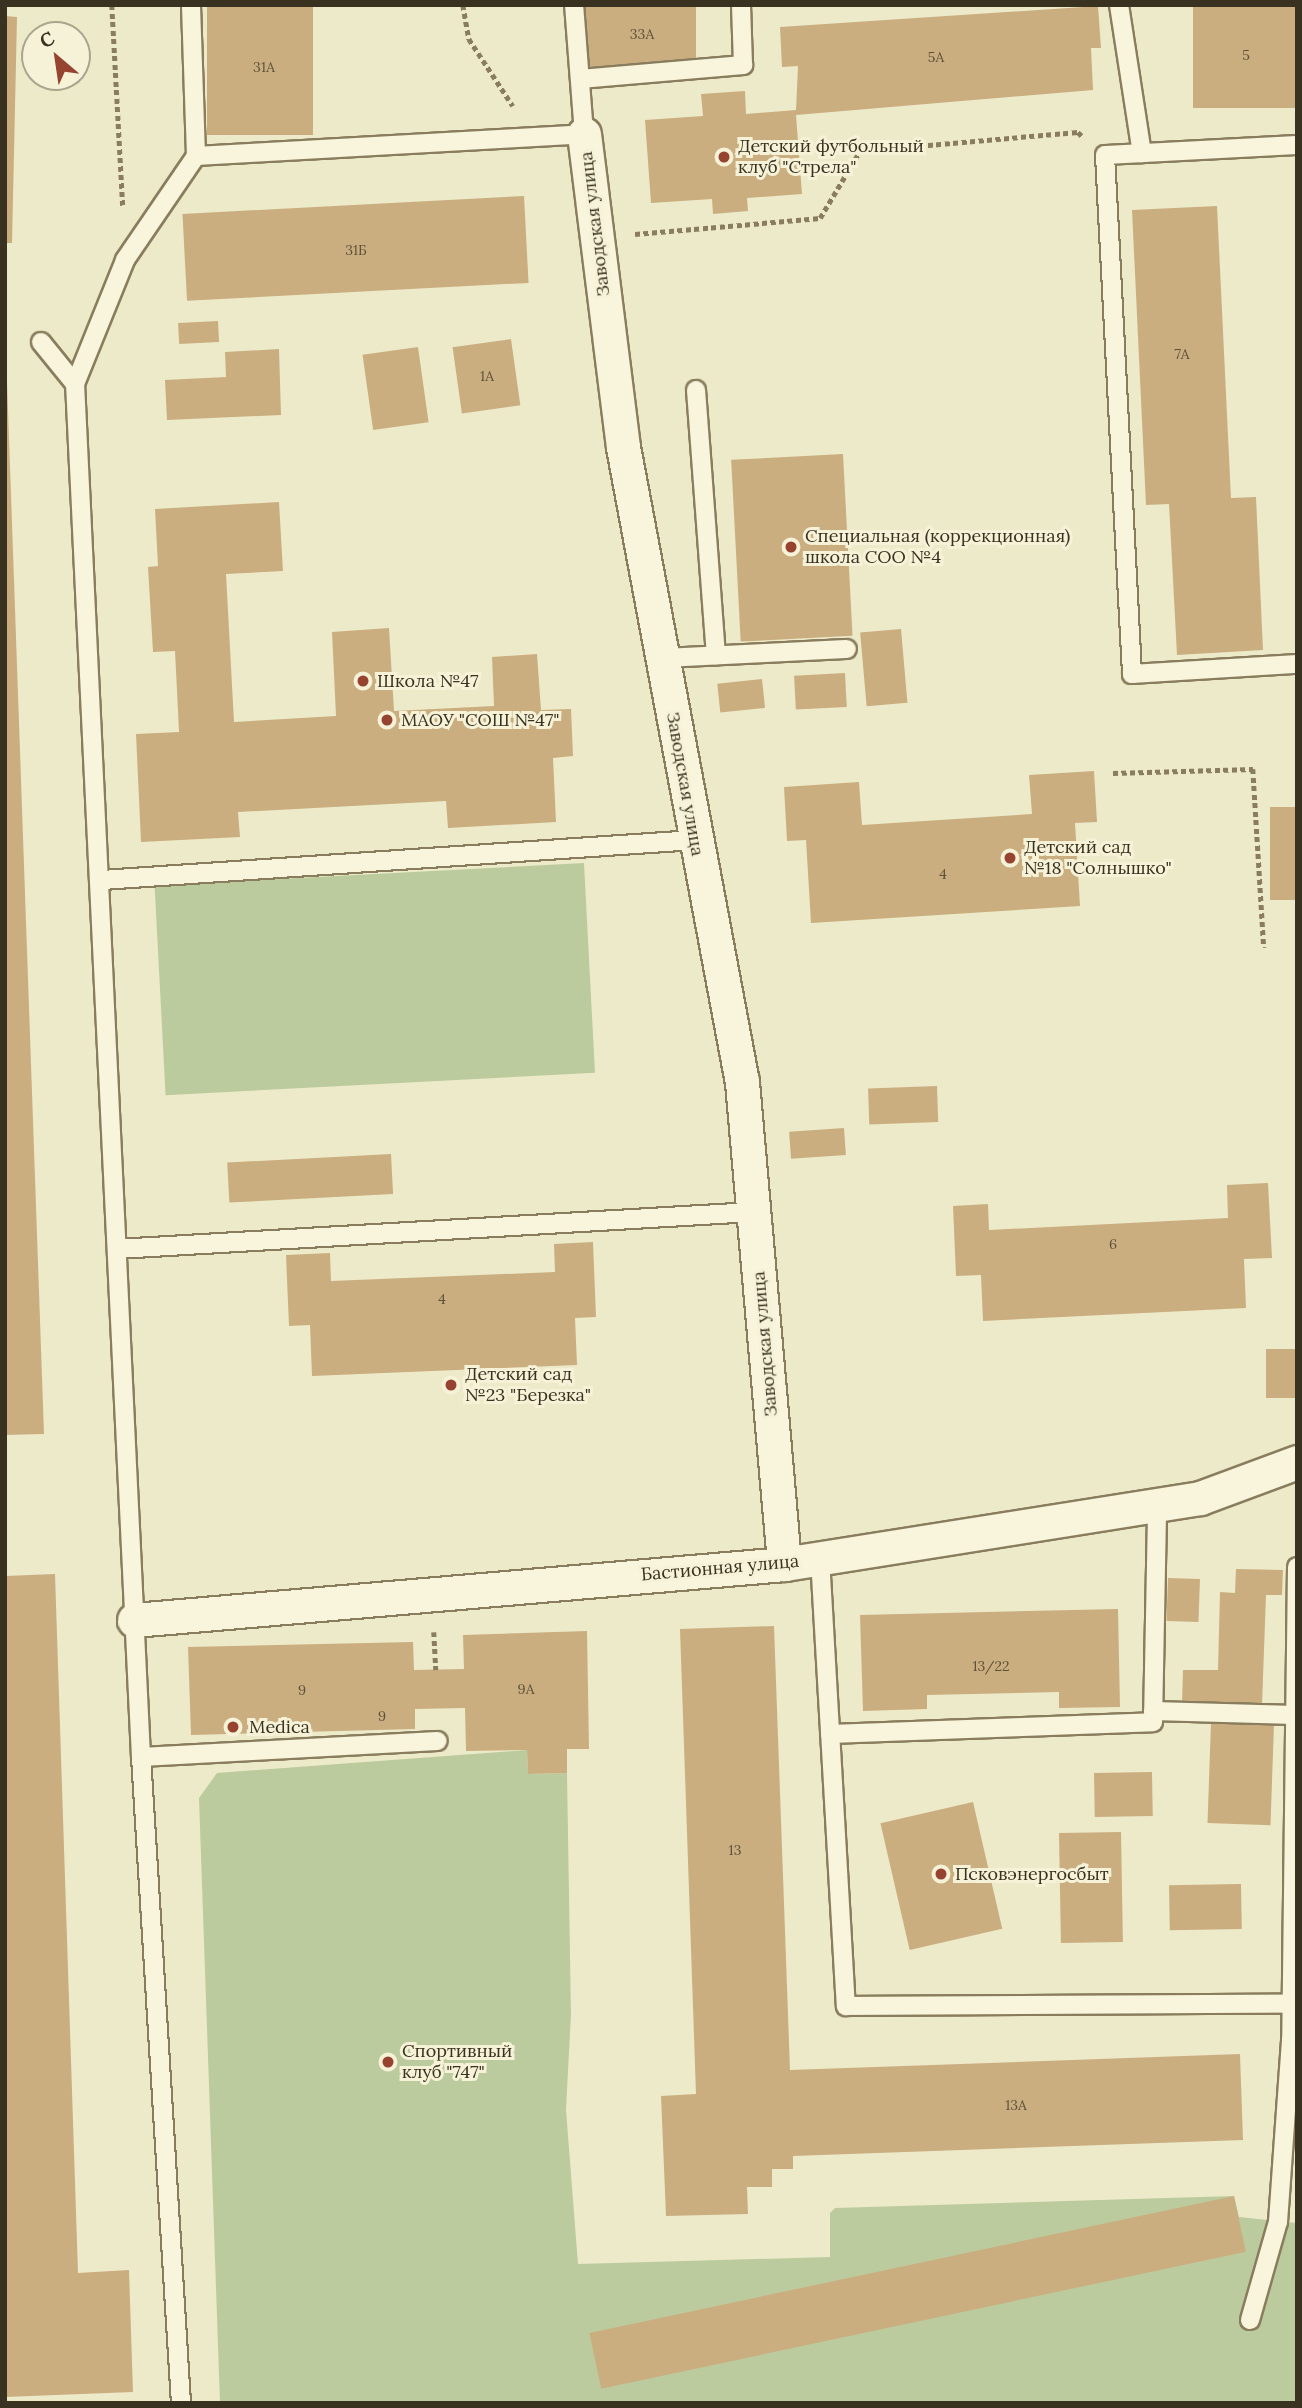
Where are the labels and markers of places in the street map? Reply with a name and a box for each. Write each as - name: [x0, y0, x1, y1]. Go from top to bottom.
- place label: Детский футбольный клуб "Стрела": [738, 136, 924, 178]
- marker: Детский футбольный клуб "Стрела": [716, 149, 732, 165]
- place label: Специальная (коррекционная) школа СОО №4: [805, 526, 1070, 568]
- marker: Специальная (коррекционная) школа СОО №4: [783, 539, 799, 555]
- place label: Школа №47: [377, 670, 479, 692]
- marker: Школа №47: [355, 673, 371, 689]
- place label: МАОУ "СОШ №47": [401, 709, 560, 731]
- marker: МАОУ "СОШ №47": [379, 712, 395, 728]
- place label: Детский сад №18 "Солнышко": [1024, 837, 1172, 880]
- marker: Детский сад №18 "Солнышко": [1002, 850, 1018, 866]
- place label: Детский сад №23 "Березка": [465, 1364, 591, 1406]
- marker: Детский сад №23 "Березка": [443, 1377, 459, 1393]
- place label: Medica: [249, 1716, 310, 1738]
- marker: Medica: [223, 1717, 243, 1737]
- place label: Псковэнергосбыт: [955, 1863, 1109, 1885]
- marker: Псковэнергосбыт: [933, 1866, 949, 1882]
- place label: Спортивный клуб "747": [402, 2041, 512, 2084]
- marker: Спортивный клуб "747": [380, 2054, 396, 2070]

